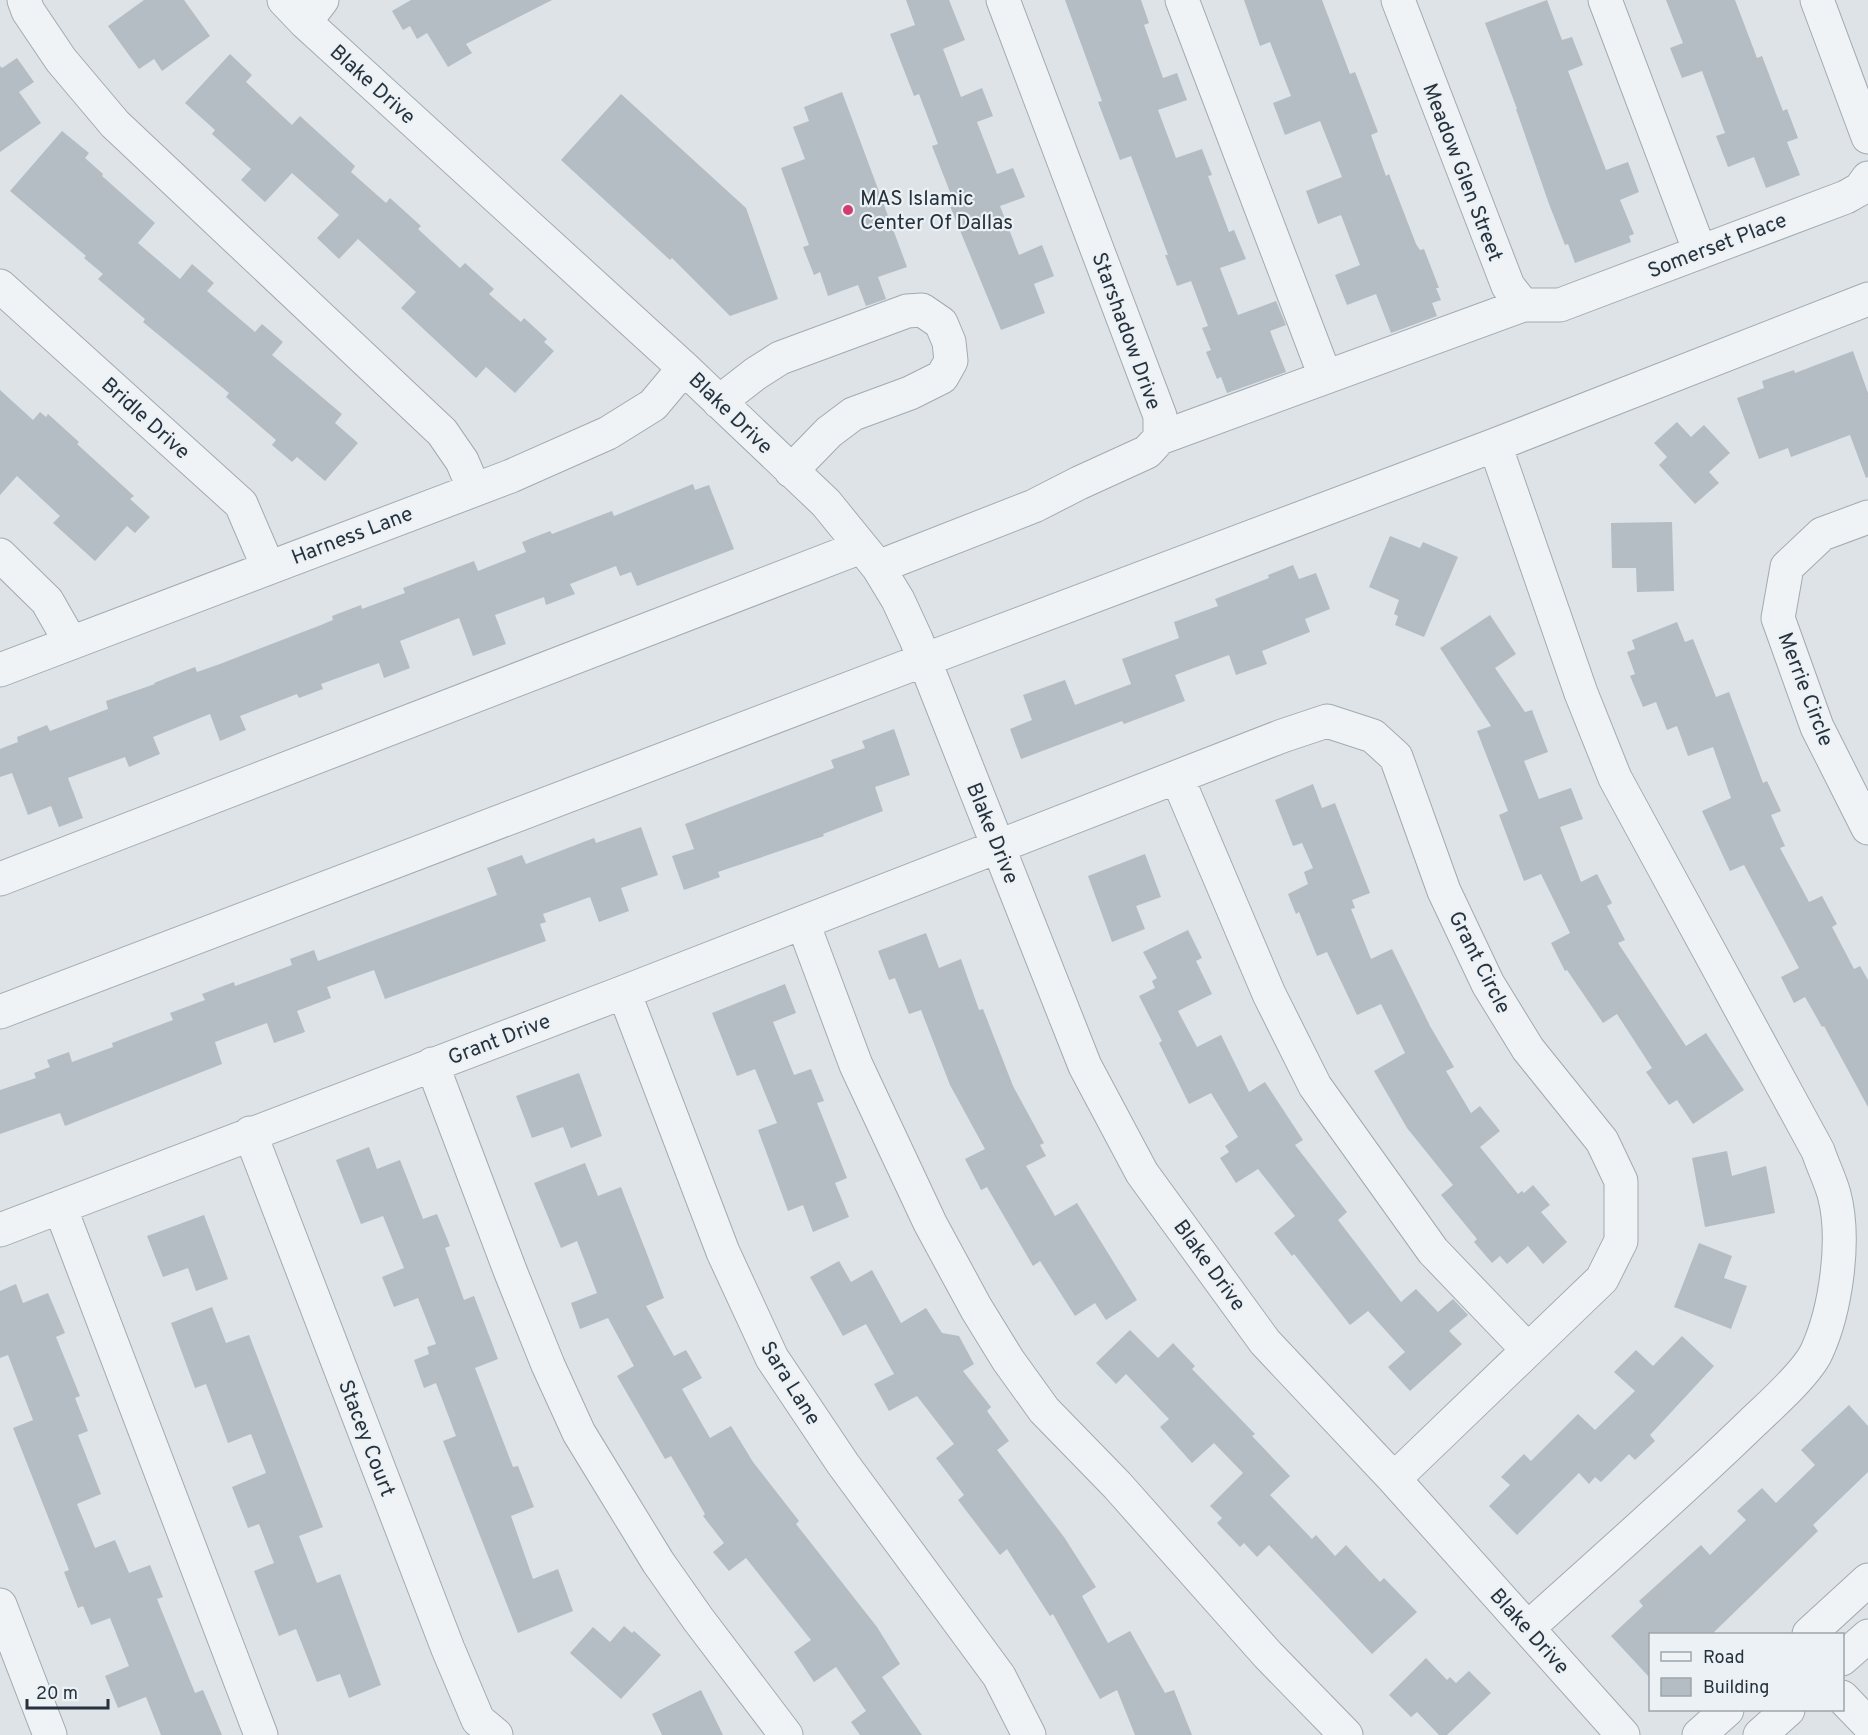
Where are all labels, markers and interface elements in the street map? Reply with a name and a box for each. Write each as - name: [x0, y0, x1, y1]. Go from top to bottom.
- street label: Blake Drive: [323, 39, 421, 131]
- street label: Meadow Glen Street: [1415, 80, 1508, 265]
- place label: MAS Islamic Center Of Dallas: [860, 186, 1013, 237]
- marker: MAS Islamic Center Of Dallas: [841, 203, 855, 217]
- street label: Somerset Place: [1644, 207, 1791, 285]
- street label: Starshadow Drive: [1085, 249, 1167, 414]
- street label: Blake Drive: [682, 367, 778, 461]
- street label: Bridle Drive: [95, 372, 195, 466]
- street label: Harness Lane: [288, 501, 417, 572]
- street label: Merrie Circle: [1770, 629, 1839, 750]
- street label: Blake Drive: [959, 779, 1024, 888]
- street label: Grant Circle: [1441, 907, 1516, 1019]
- street label: Grant Drive: [444, 1009, 555, 1072]
- street label: Blake Drive: [1166, 1215, 1251, 1317]
- street label: Sara Lane: [753, 1337, 826, 1431]
- street label: Stacey Court: [331, 1376, 400, 1501]
- street label: Blake Drive: [1483, 1583, 1575, 1681]
- legend: [1649, 1633, 1844, 1711]
- text: Road: [1703, 1647, 1745, 1670]
- scale bar: [27, 1672, 108, 1710]
- text: Building: [1703, 1677, 1769, 1700]
- text: 20 m: [36, 1683, 78, 1706]

